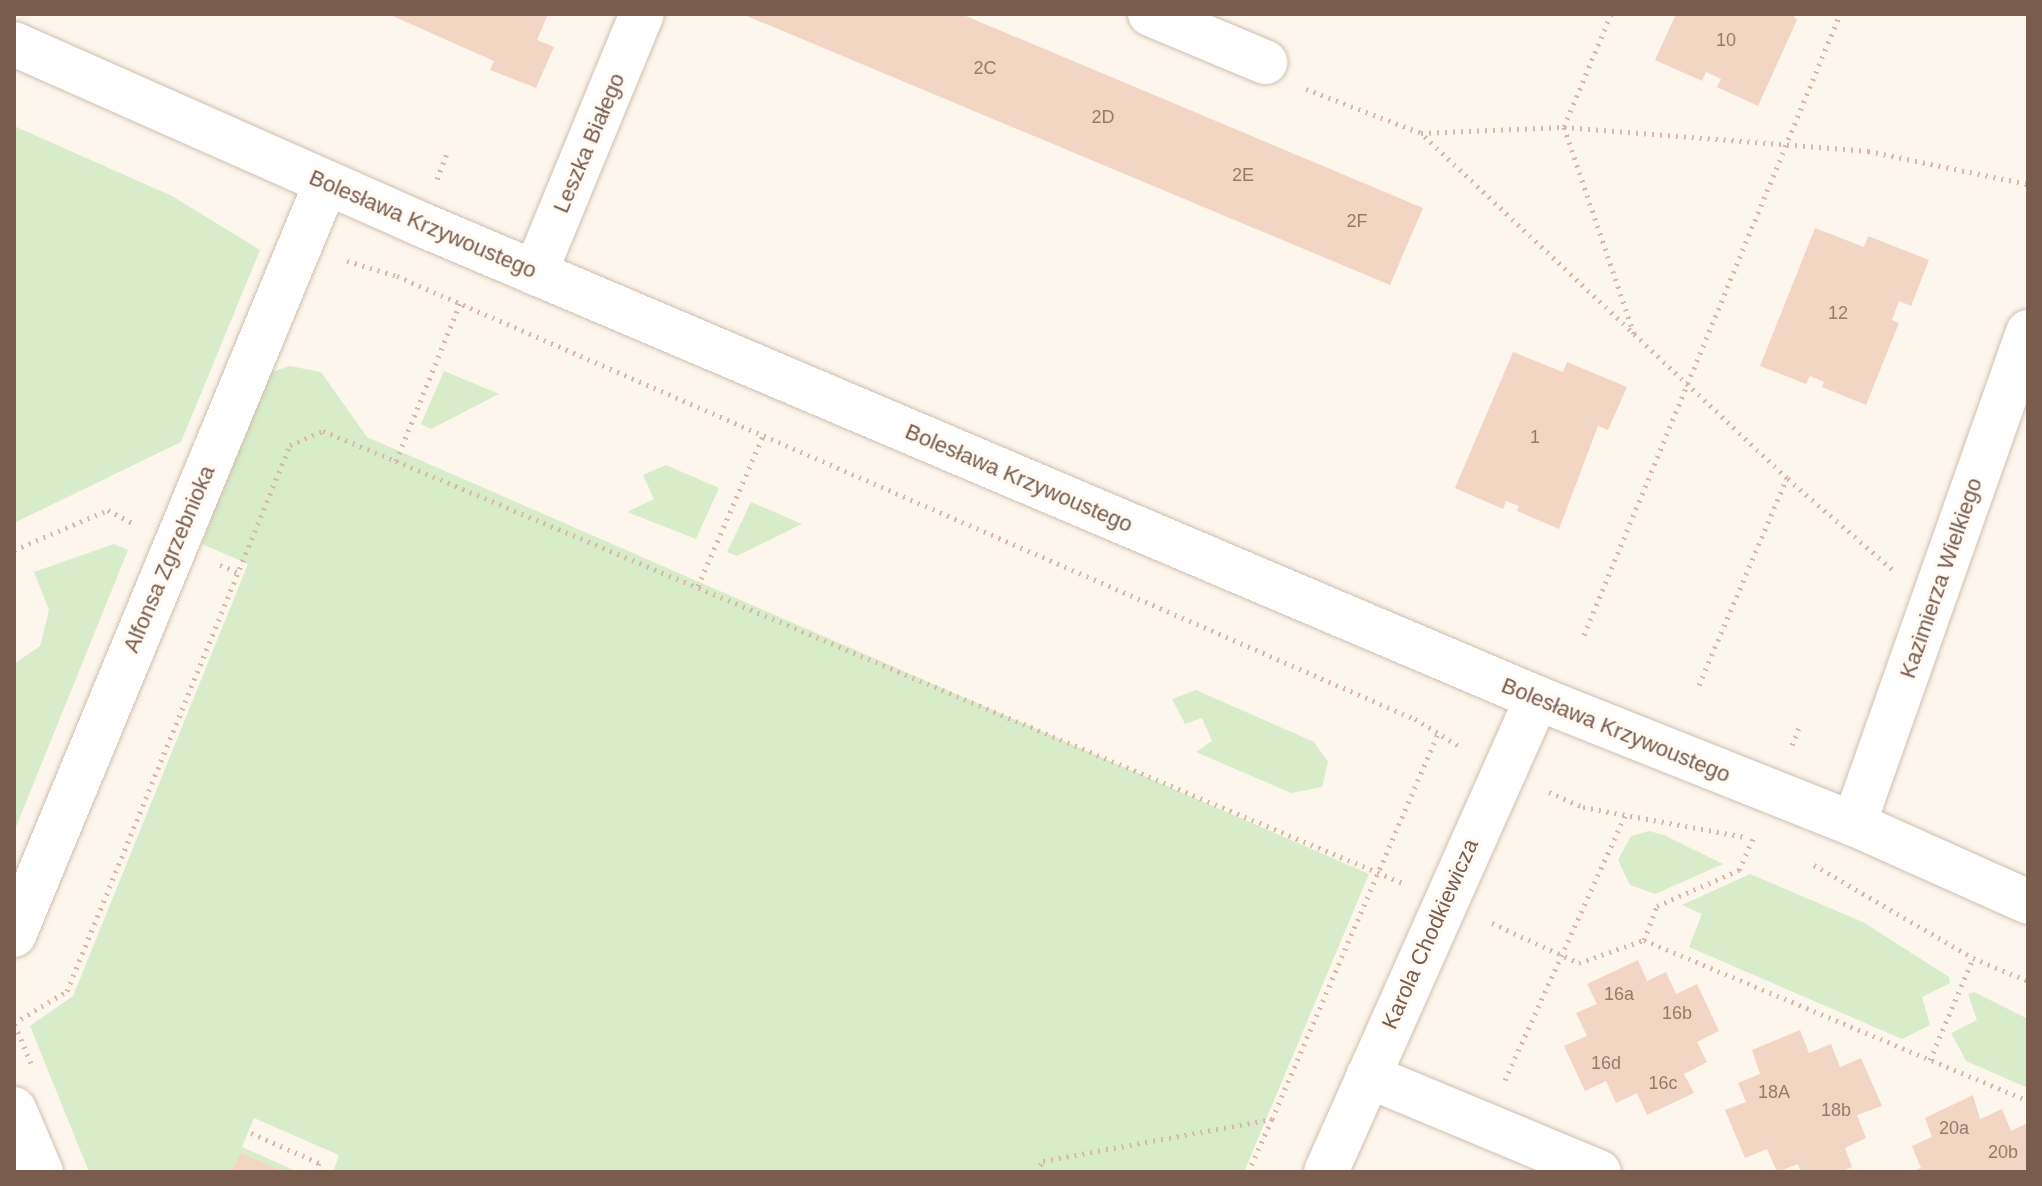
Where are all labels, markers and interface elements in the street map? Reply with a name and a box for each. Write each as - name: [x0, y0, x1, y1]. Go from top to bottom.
- house number: 10: [1716, 29, 1736, 51]
- house number: 2C: [973, 57, 997, 79]
- street label: Leszka Białego: [548, 69, 630, 217]
- house number: 2D: [1091, 106, 1115, 128]
- street label: Bolesława Krzywoustego: [305, 164, 541, 284]
- house number: 2E: [1232, 164, 1254, 186]
- house number: 2F: [1346, 210, 1368, 232]
- house number: 12: [1828, 302, 1848, 324]
- street label: Bolesława Krzywoustego: [901, 418, 1137, 538]
- house number: 1: [1530, 426, 1540, 448]
- street label: Alfonsa Zgrzebnioka: [118, 462, 220, 656]
- street label: Kazimierza Wielkiego: [1894, 474, 1988, 682]
- street label: Bolesława Krzywoustego: [1498, 672, 1734, 788]
- street label: Karola Chodkiewicza: [1376, 835, 1484, 1033]
- house number: 16a: [1604, 983, 1634, 1005]
- house number: 16b: [1662, 1002, 1692, 1024]
- house number: 16d: [1591, 1052, 1621, 1074]
- house number: 16c: [1648, 1072, 1678, 1094]
- house number: 18A: [1758, 1081, 1790, 1103]
- house number: 18b: [1821, 1099, 1851, 1121]
- house number: 20a: [1939, 1117, 1969, 1139]
- house number: 20b: [1988, 1141, 2018, 1163]

